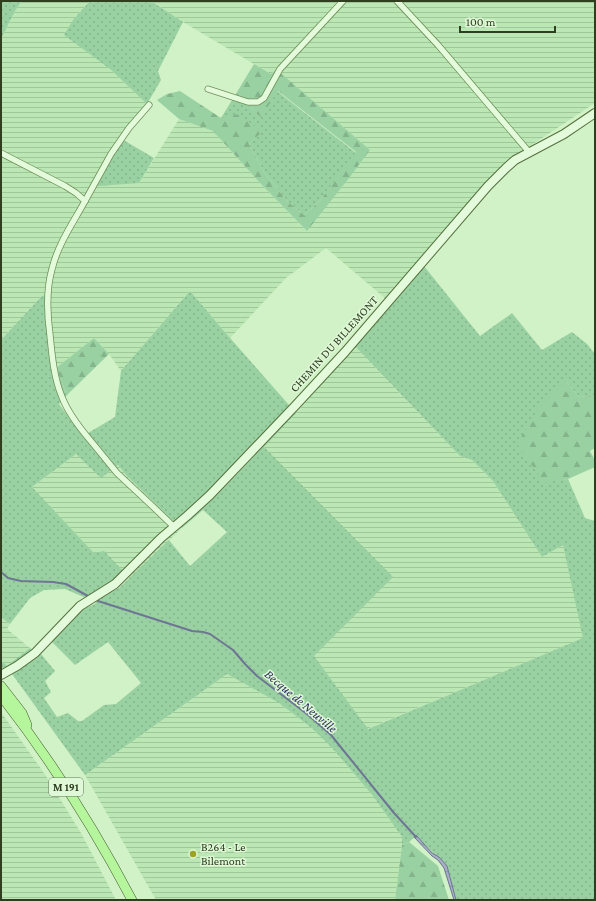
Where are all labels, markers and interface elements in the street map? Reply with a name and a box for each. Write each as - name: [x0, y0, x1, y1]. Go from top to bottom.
- scale bar: [460, 8, 555, 34]
- text: 100 m: [466, 15, 496, 29]
- street label: CHEMIN DU BILLEMONT: [287, 293, 381, 395]
- water label: Becque de Neuville: [262, 666, 340, 736]
- road number: M 191: [49, 778, 83, 796]
- place label: B264 - Le Bilemont: [201, 840, 246, 868]
- marker: B264 - Le Bilemont: [188, 849, 198, 859]

